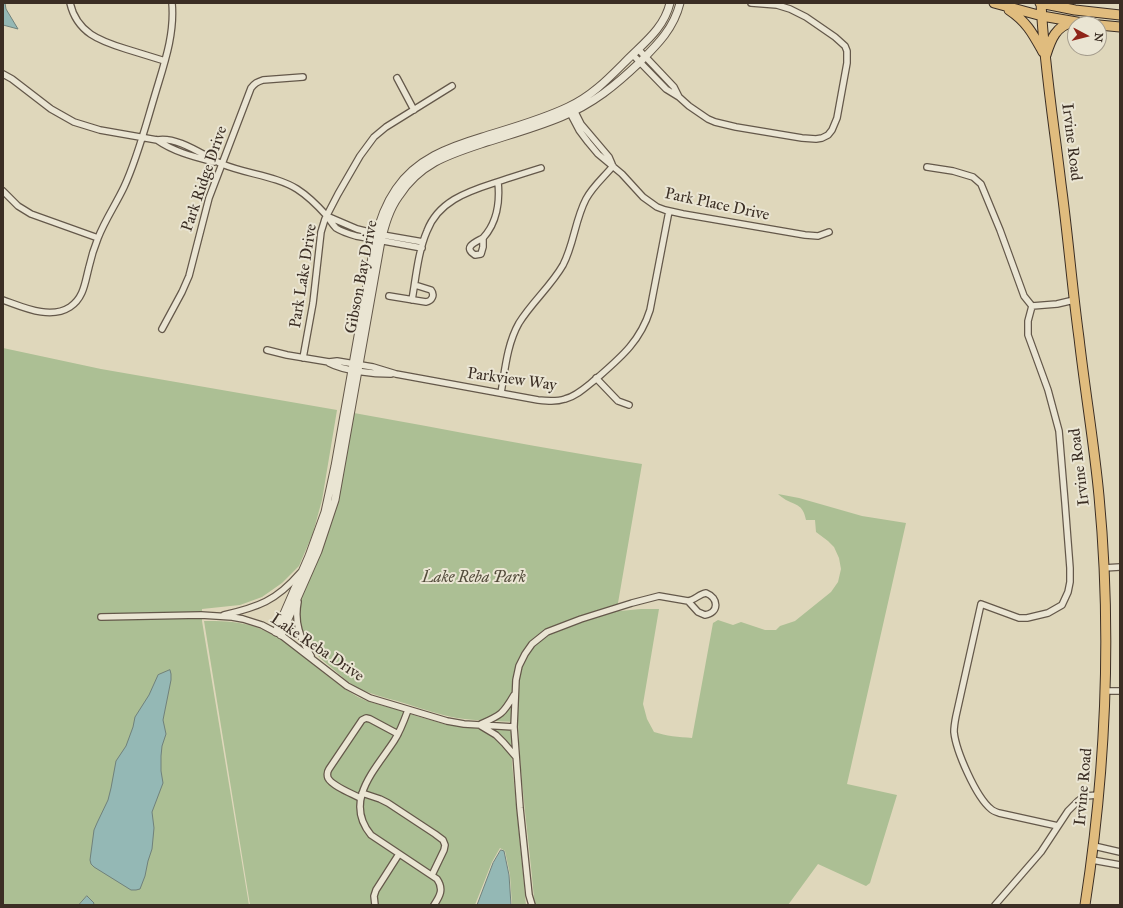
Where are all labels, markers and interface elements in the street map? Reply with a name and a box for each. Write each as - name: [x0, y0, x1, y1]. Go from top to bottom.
- north arrow: [1067, 16, 1107, 56]
- text: N: [1091, 32, 1105, 43]
- street label: Irvine Road: [1057, 102, 1085, 182]
- street label: Park Ridge Drive: [178, 124, 232, 234]
- street label: Park Place Drive: [663, 185, 771, 225]
- street label: Gibson Bay Drive: [342, 219, 382, 335]
- street label: Park Lake Drive: [286, 222, 322, 330]
- street label: Parkview Way: [466, 364, 558, 396]
- street label: Irvine Road: [1066, 427, 1094, 507]
- park label: Lake Reba Park: [422, 568, 526, 588]
- street label: Lake Reba Drive: [267, 610, 367, 686]
- street label: Irvine Road: [1071, 747, 1097, 827]

